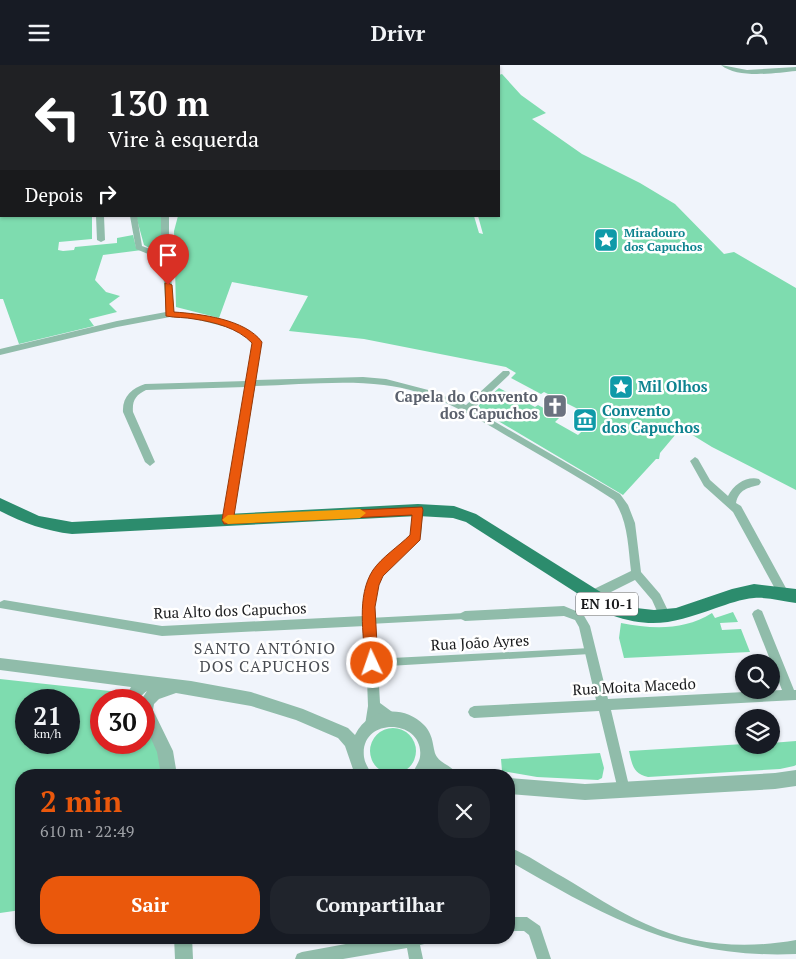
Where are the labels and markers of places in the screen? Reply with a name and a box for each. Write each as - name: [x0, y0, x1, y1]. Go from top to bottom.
- place label: Miradouro dos Capuchos: [624, 225, 703, 254]
- place icon: Miradouro dos Capuchos: [593, 227, 619, 253]
- pin: [147, 234, 189, 285]
- place icon: Mil Olhos: [608, 374, 634, 400]
- place label: Mil Olhos: [638, 376, 708, 396]
- place label: Capela do Convento dos Capuchos: [395, 386, 538, 423]
- church icon: Capela do Convento dos Capuchos: [542, 393, 568, 419]
- place label: Convento dos Capuchos: [602, 400, 700, 437]
- museum icon: Convento dos Capuchos: [572, 407, 598, 433]

